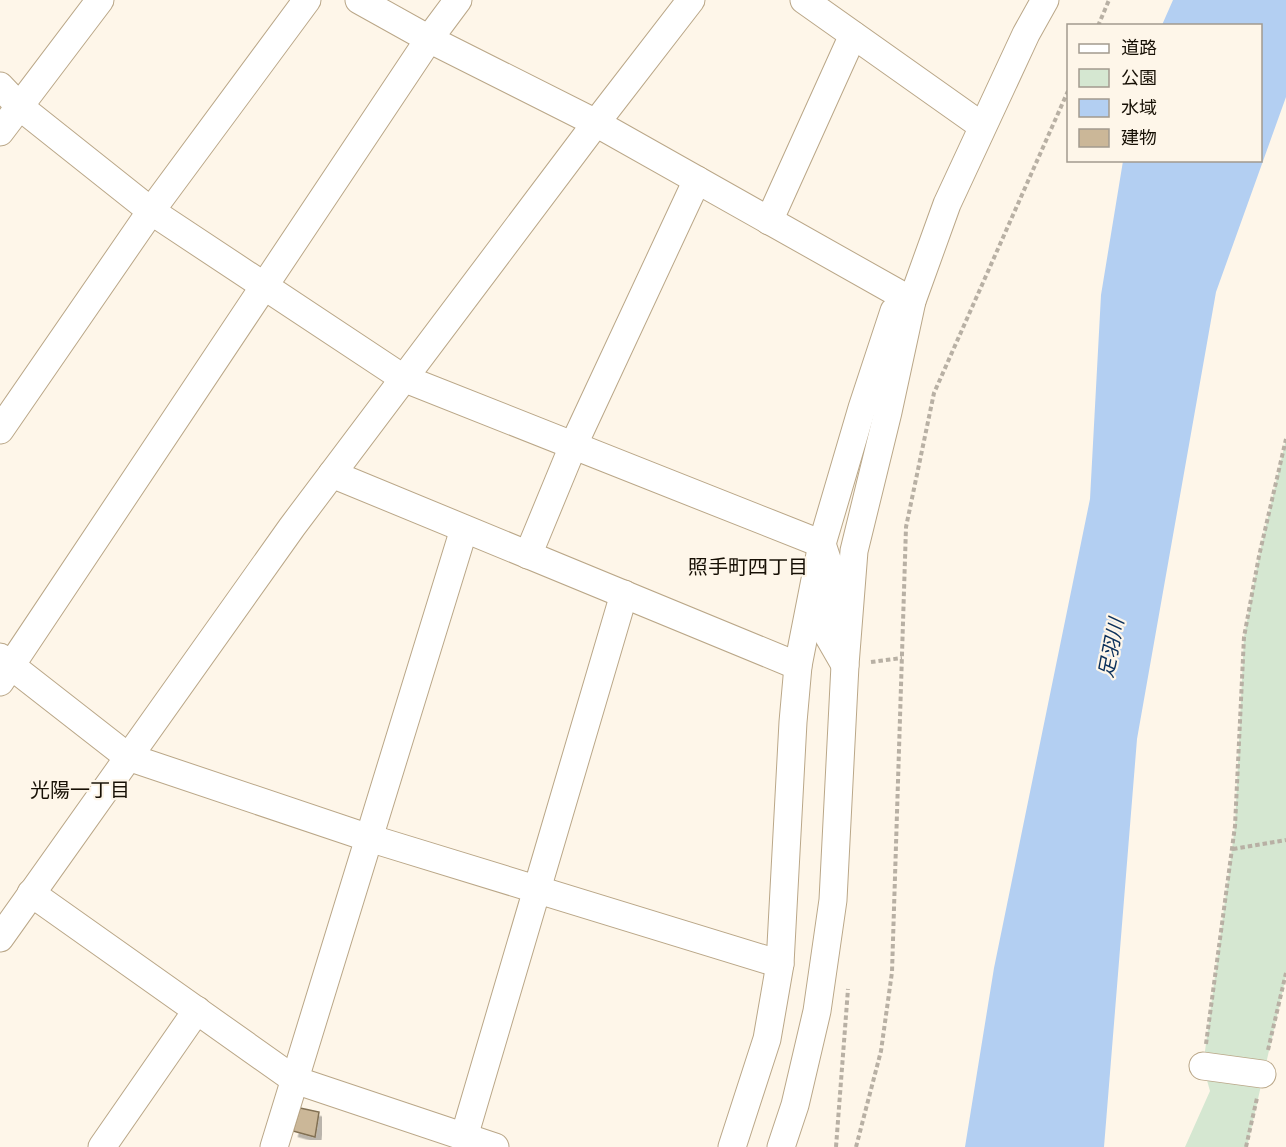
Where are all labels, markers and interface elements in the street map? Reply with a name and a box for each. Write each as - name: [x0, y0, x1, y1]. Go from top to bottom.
- legend: [1067, 24, 1262, 162]
- text: 道路: [1121, 36, 1157, 60]
- text: 公園: [1121, 66, 1157, 90]
- text: 水域: [1121, 96, 1157, 120]
- text: 建物: [1121, 126, 1157, 150]
- district label: 照手町四丁目: [688, 554, 808, 580]
- water label: 足羽川: [1093, 614, 1130, 680]
- district label: 光陽一丁目: [30, 777, 130, 803]

